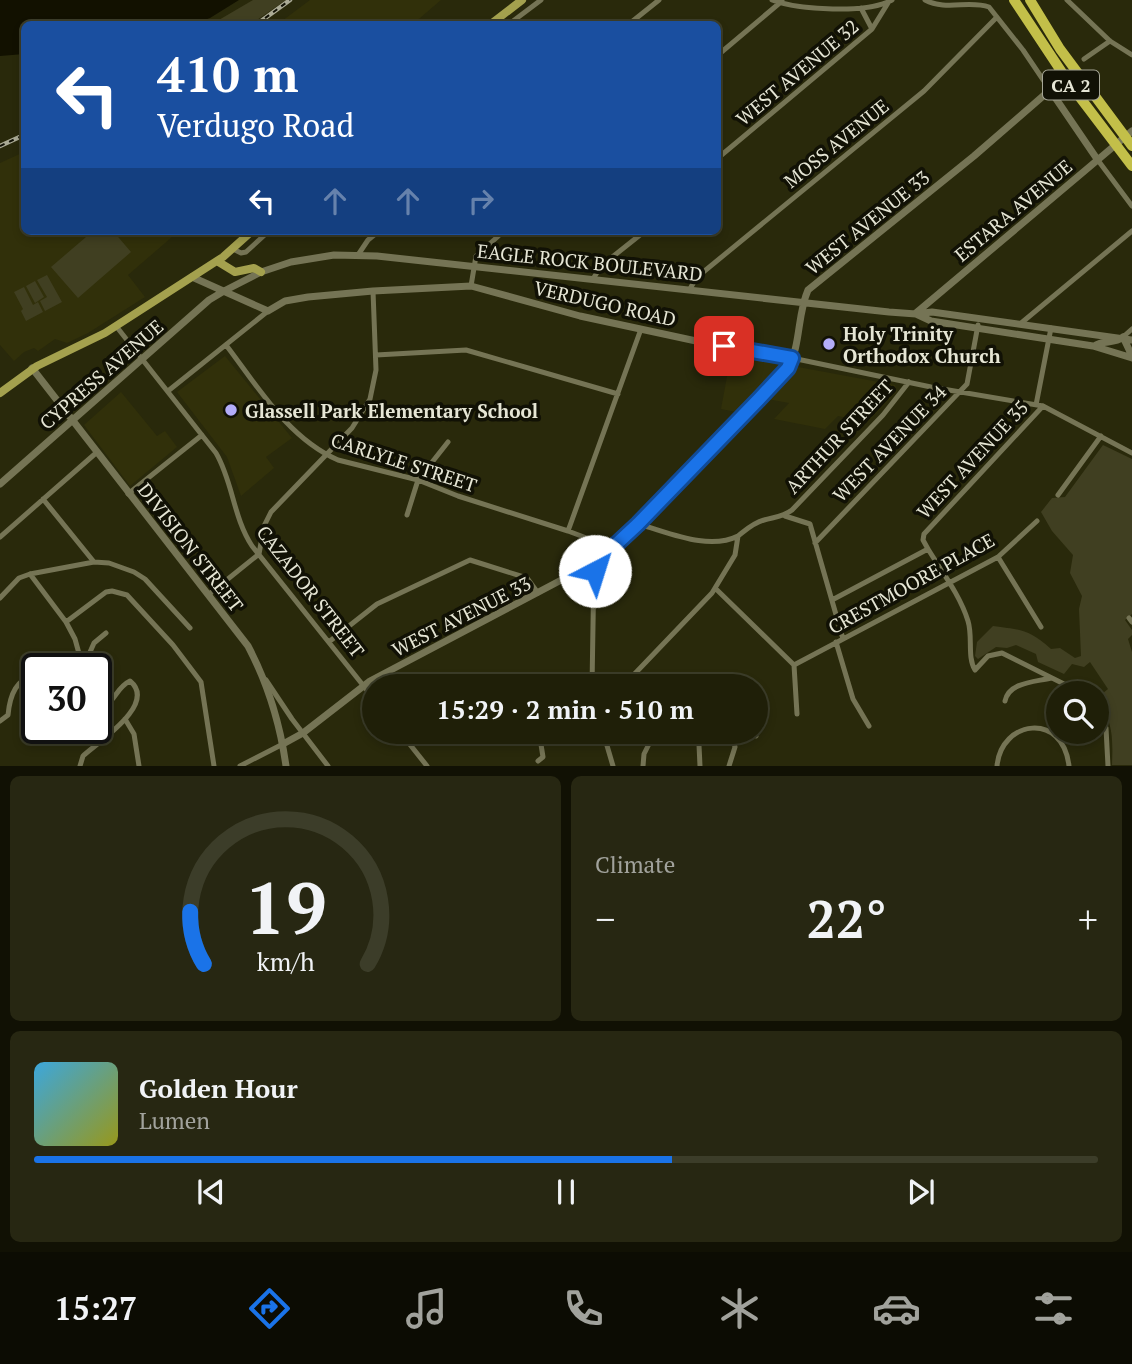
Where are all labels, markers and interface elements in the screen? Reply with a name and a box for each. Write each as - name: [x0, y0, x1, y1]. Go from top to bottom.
- street label: WEST AVENUE 32: [730, 13, 864, 131]
- text: 410 m: [157, 41, 299, 106]
- icon: left: [42, 49, 133, 140]
- road number: CA 2: [1043, 70, 1099, 100]
- street label: MOSS AVENUE: [778, 93, 894, 193]
- text: Verdugo Road: [157, 104, 354, 146]
- street label: ESTARA AVENUE: [949, 153, 1077, 267]
- street label: WEST AVENUE 33: [800, 164, 934, 280]
- icon: left: [243, 182, 281, 220]
- icon: ahead: [316, 182, 354, 220]
- icon: ahead: [389, 182, 427, 220]
- icon: right: [462, 182, 500, 220]
- street label: EAGLE ROCK BOULEVARD: [476, 238, 704, 286]
- street label: VERDUGO ROAD: [531, 274, 679, 332]
- street label: CYPRESS AVENUE: [34, 313, 168, 435]
- pin: [694, 316, 754, 376]
- place label: Holy Trinity Orthodox Church: [843, 321, 1001, 368]
- icon: arrive: [705, 327, 743, 365]
- marker: Holy Trinity Orthodox Church: [821, 336, 837, 352]
- street label: ARTHUR STREET: [780, 373, 898, 498]
- street label: WEST AVENUE 34: [827, 379, 952, 507]
- street label: WEST AVENUE 35: [911, 395, 1033, 523]
- place label: Glassell Park Elementary School: [245, 398, 538, 423]
- marker: Glassell Park Elementary School: [223, 402, 239, 418]
- street label: CARLYLE STREET: [328, 427, 480, 497]
- street label: DIVISION STREET: [133, 477, 249, 617]
- street label: CAZADOR STREET: [252, 520, 370, 662]
- street label: CRESTMOORE PLACE: [823, 527, 999, 639]
- position arrow: [558, 534, 632, 608]
- street label: WEST AVENUE 33: [387, 570, 535, 662]
- speed limit sign: 30: [21, 653, 112, 744]
- map controls: [1046, 681, 1109, 744]
- button: search: [1046, 681, 1109, 744]
- text: 15:29 · 2 min · 510 m: [436, 692, 694, 726]
- text: Climate: [595, 849, 675, 880]
- text: 19: [244, 859, 327, 956]
- text: 22°: [806, 884, 887, 953]
- text: −: [595, 894, 615, 944]
- text: +: [1078, 894, 1098, 944]
- text: km/h: [257, 945, 315, 978]
- text: Golden Hour: [139, 1071, 298, 1105]
- text: Lumen: [139, 1105, 210, 1136]
- icon: previous: [192, 1173, 230, 1211]
- icon: pause: [547, 1173, 585, 1211]
- icon: next: [902, 1173, 940, 1211]
- icon: directions: [245, 1284, 294, 1333]
- icon: music: [402, 1284, 451, 1333]
- icon: phone: [559, 1284, 608, 1333]
- icon: climate: [715, 1284, 764, 1333]
- icon: car: [872, 1284, 921, 1333]
- icon: filters: [1029, 1284, 1078, 1333]
- text: 15:27: [54, 1287, 137, 1329]

